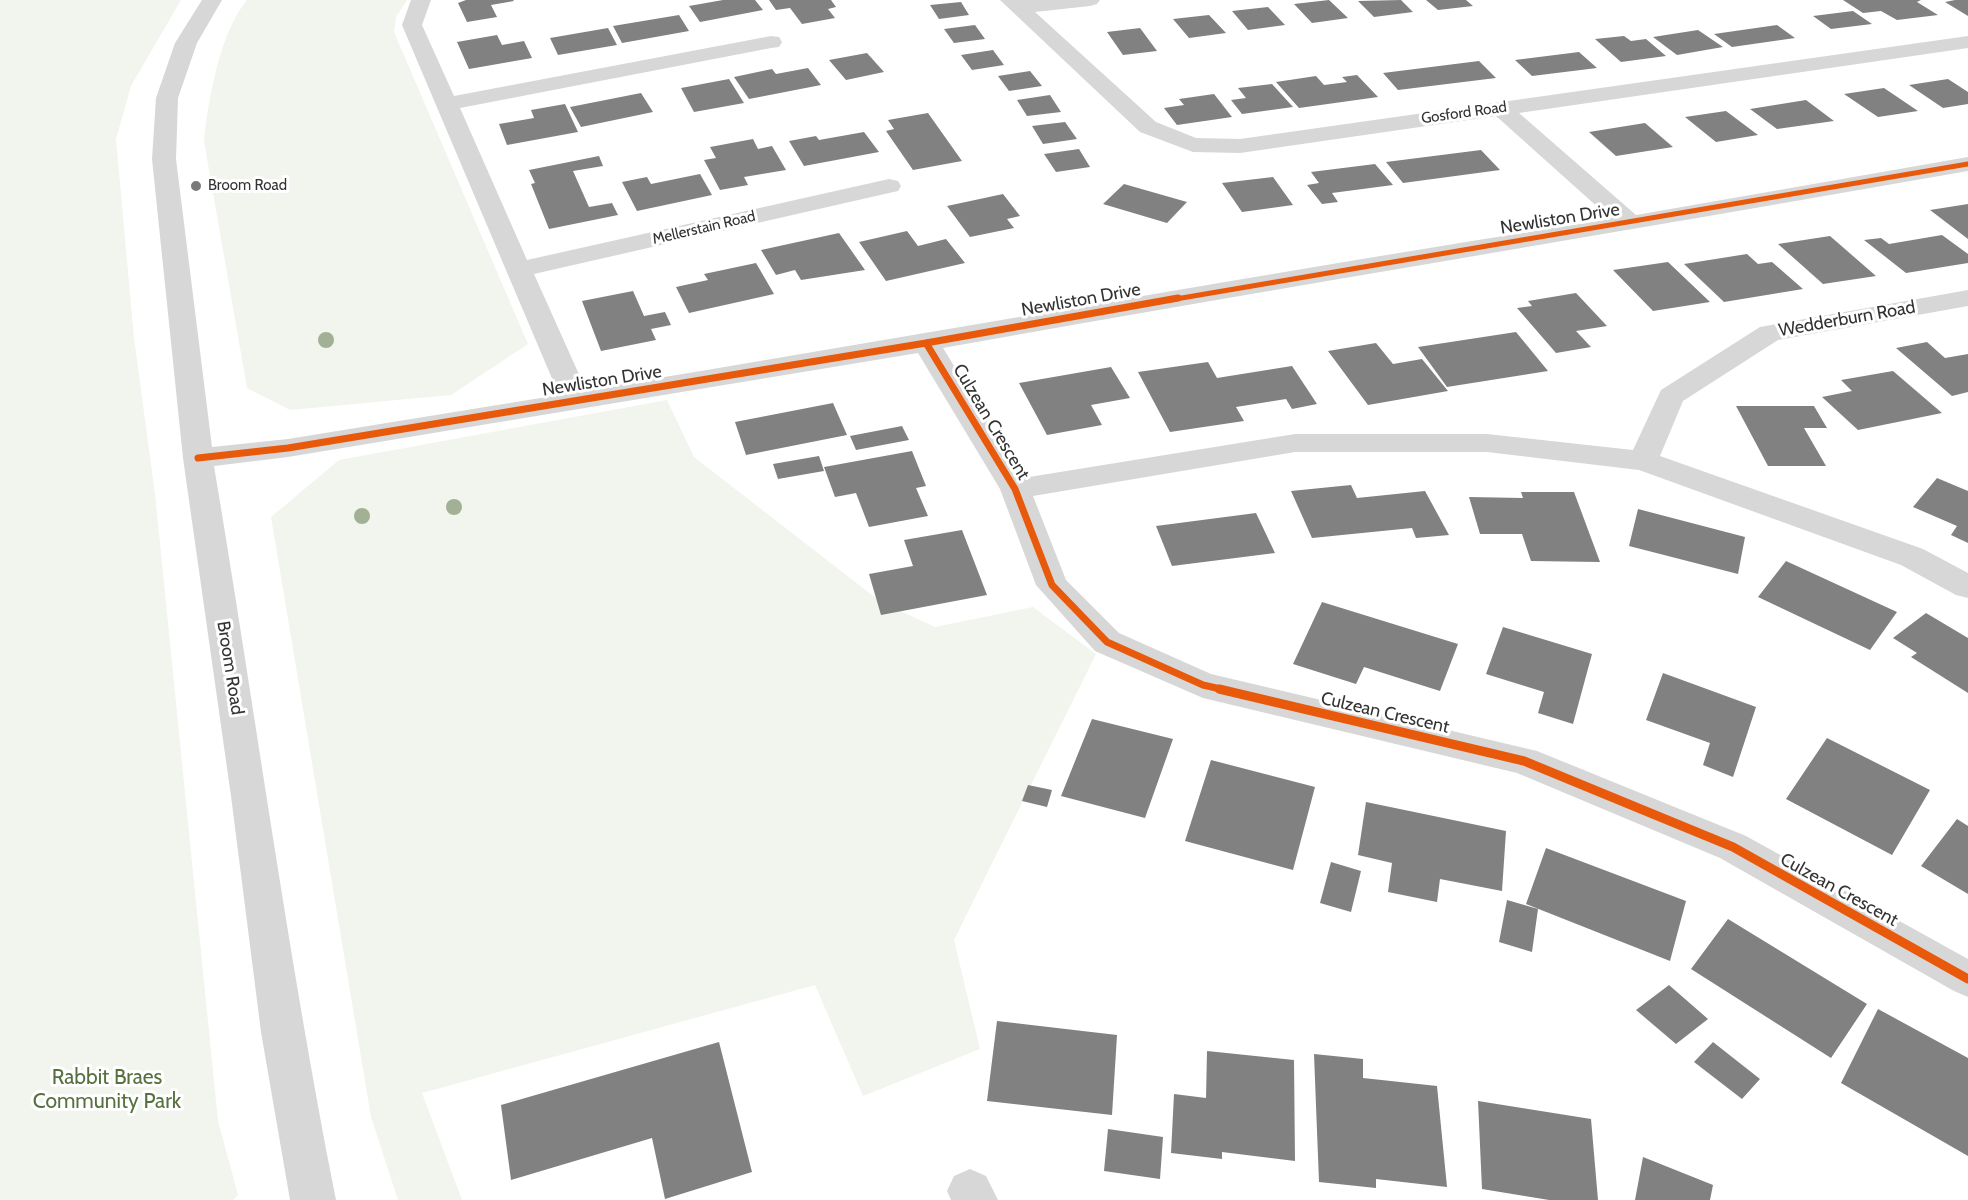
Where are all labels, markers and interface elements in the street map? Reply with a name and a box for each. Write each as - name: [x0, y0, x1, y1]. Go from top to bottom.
- street label: Gosford Road: [1420, 98, 1508, 128]
- place label: Broom Road: [208, 177, 287, 195]
- marker: Broom Road: [189, 179, 203, 193]
- street label: Newliston Drive: [1499, 199, 1621, 239]
- street label: Mellerstain Road: [651, 207, 757, 249]
- street label: Newliston Drive: [1020, 279, 1142, 321]
- street label: Wedderburn Road: [1777, 296, 1917, 342]
- street label: Culzean Crescent: [948, 360, 1034, 484]
- street label: Newliston Drive: [541, 361, 663, 401]
- street label: Broom Road: [212, 620, 248, 716]
- street label: Culzean Crescent: [1319, 688, 1451, 738]
- street label: Culzean Crescent: [1776, 849, 1902, 931]
- park label: Rabbit Braes Community Park: [33, 1065, 181, 1115]

